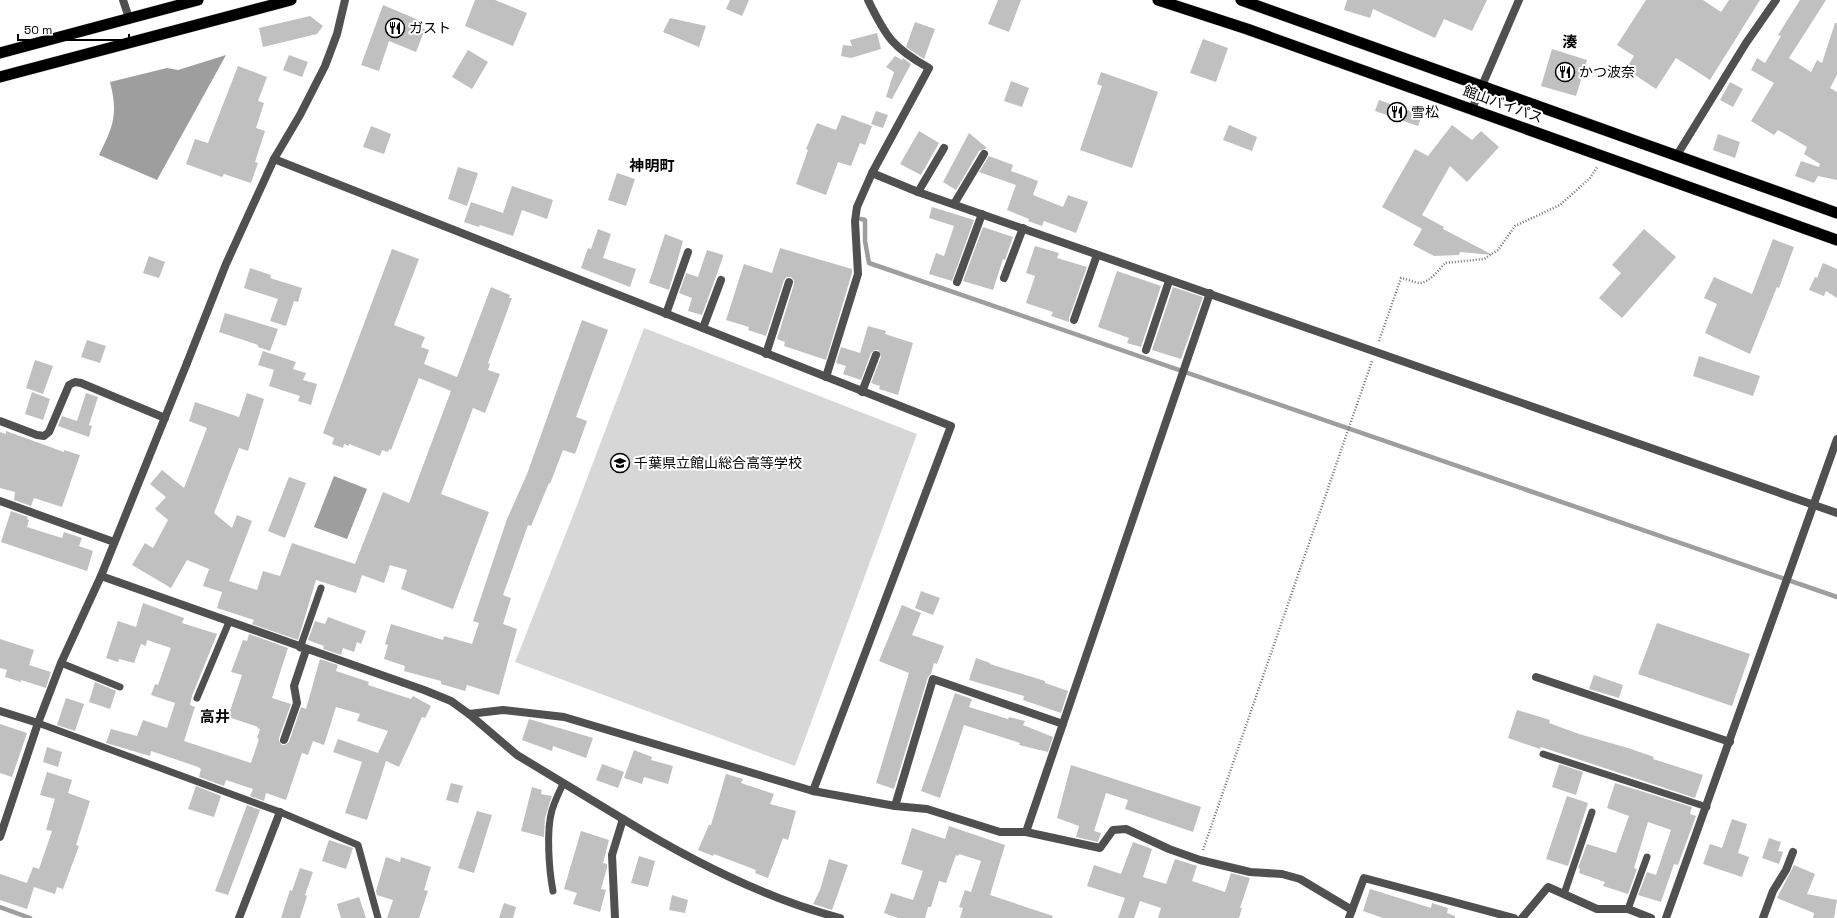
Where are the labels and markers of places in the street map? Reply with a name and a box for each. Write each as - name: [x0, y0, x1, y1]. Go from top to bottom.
- restaurant icon: ガスト: [384, 17, 406, 39]
- place label: ガスト: [409, 19, 451, 37]
- restaurant icon: かつ波奈: [1554, 61, 1576, 83]
- place label: かつ波奈: [1579, 63, 1635, 81]
- restaurant icon: 雪松: [1386, 101, 1408, 123]
- place label: 雪松: [1411, 103, 1439, 121]
- school or university icon: 千葉県立館山総合高等学校: [609, 452, 631, 474]
- place label: 千葉県立館山総合高等学校: [634, 454, 802, 472]

